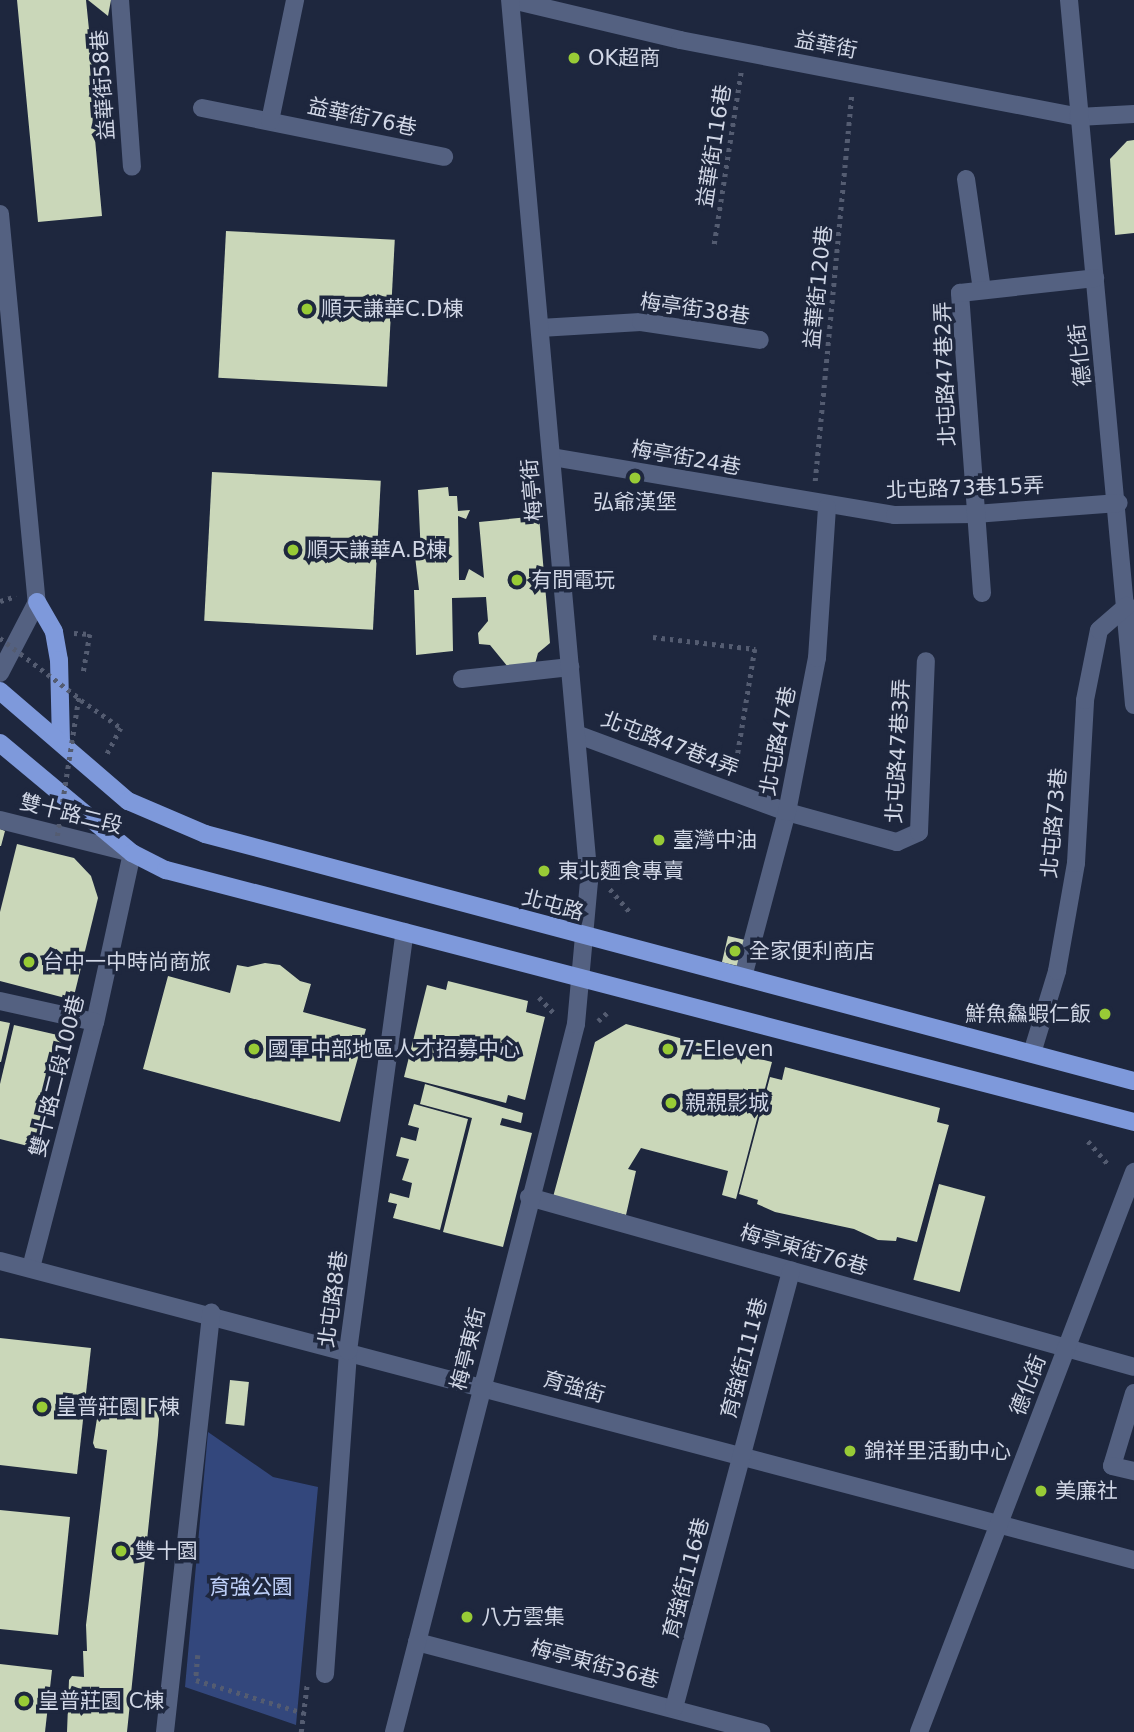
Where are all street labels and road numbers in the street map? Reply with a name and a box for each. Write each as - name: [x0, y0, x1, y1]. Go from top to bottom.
- street label: 益華街: [793, 27, 859, 63]
- street label: 益華街58巷: [87, 29, 119, 141]
- street label: 益華街116巷: [692, 83, 736, 209]
- street label: 益華街76巷: [305, 93, 419, 141]
- street label: 益華街120巷: [799, 224, 837, 350]
- street label: 梅亭街38巷: [638, 289, 752, 329]
- street label: 北屯路47巷2弄: [930, 301, 960, 447]
- street label: 德化街: [1064, 322, 1096, 388]
- street label: 梅亭街24巷: [629, 436, 743, 480]
- street label: 梅亭街: [517, 458, 547, 522]
- street label: 北屯路73巷15弄: [885, 473, 1045, 503]
- street label: 北屯路47巷3弄: [882, 678, 914, 824]
- street label: 北屯路47巷: [755, 684, 801, 798]
- street label: 北屯路47巷4弄: [598, 706, 742, 782]
- street label: 北屯路73巷: [1037, 767, 1071, 879]
- street label: 雙十路二段: [17, 789, 125, 839]
- street label: 北屯路: [519, 885, 587, 925]
- street label: 雙十路二段100巷: [25, 992, 89, 1160]
- street label: 梅亭東街76巷: [737, 1220, 871, 1280]
- street label: 北屯路8巷: [314, 1249, 352, 1349]
- street label: 育強街111巷: [716, 1295, 772, 1421]
- street label: 梅亭東街: [446, 1305, 490, 1393]
- street label: 德化街: [1005, 1351, 1051, 1419]
- street label: 育強街: [540, 1366, 608, 1408]
- street label: 育強街116巷: [658, 1515, 714, 1641]
- street label: 梅亭東街36巷: [528, 1635, 662, 1693]

